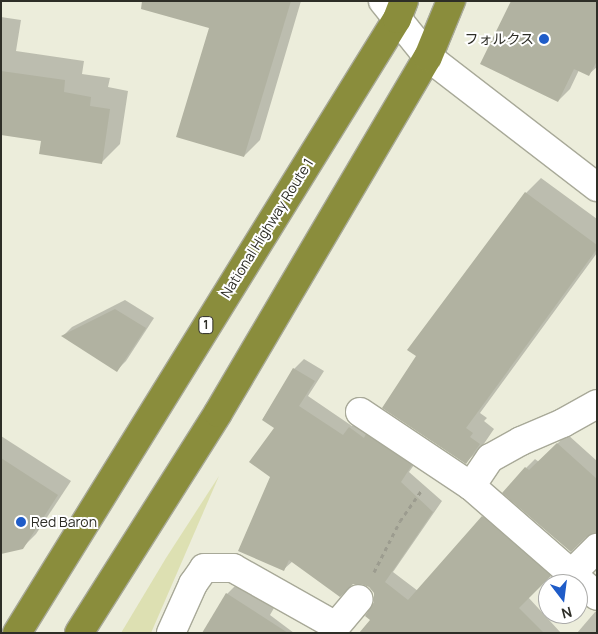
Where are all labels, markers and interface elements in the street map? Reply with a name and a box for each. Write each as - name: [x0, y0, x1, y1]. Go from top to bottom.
- place label: フォルクス: [464, 31, 534, 47]
- marker: フォルクス: [538, 33, 550, 45]
- street label: National Highway Route 1: [217, 155, 317, 301]
- road number: 1: [197, 316, 215, 334]
- place label: Red Baron: [31, 514, 97, 530]
- marker: Red Baron: [15, 516, 27, 528]
- north arrow: [538, 574, 588, 624]
- text: N: [559, 603, 574, 623]

